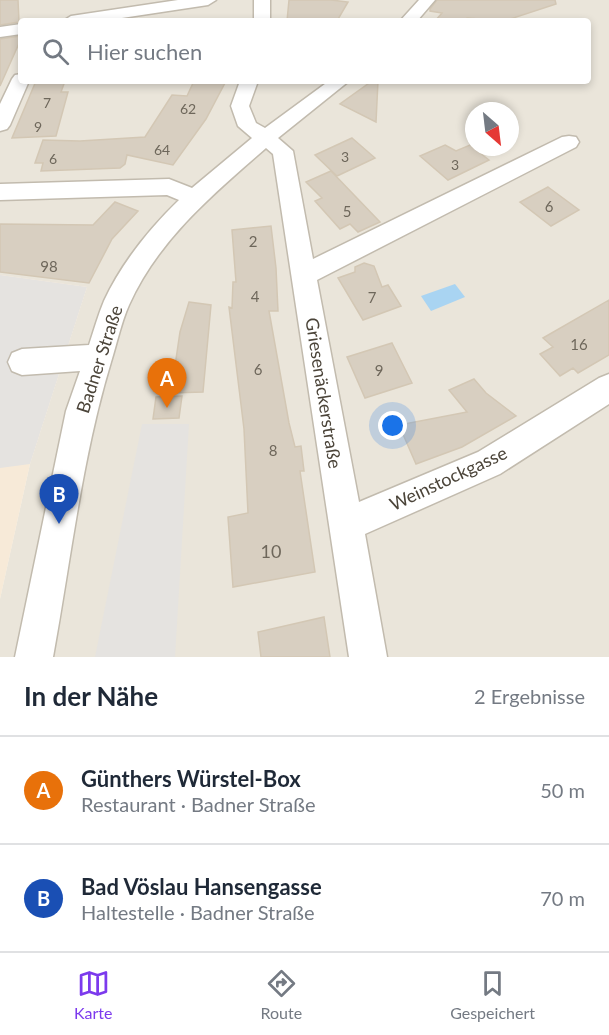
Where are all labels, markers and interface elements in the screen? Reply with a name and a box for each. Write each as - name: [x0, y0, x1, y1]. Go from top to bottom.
- search box: [18, 18, 591, 84]
- icon: search: [39, 35, 72, 68]
- text: Hier suchen: [87, 38, 202, 65]
- house number: 7: [43, 94, 51, 111]
- house number: 62: [180, 100, 196, 117]
- north arrow: [465, 102, 519, 156]
- house number: 9: [34, 118, 42, 135]
- house number: 64: [154, 141, 170, 158]
- house number: 3: [341, 148, 349, 165]
- house number: 6: [49, 150, 57, 167]
- house number: 3: [451, 156, 459, 173]
- house number: 6: [545, 197, 554, 215]
- house number: 5: [343, 202, 351, 220]
- house number: 2: [249, 232, 257, 250]
- house number: 98: [40, 257, 58, 275]
- house number: 4: [251, 287, 260, 305]
- house number: 7: [368, 288, 377, 306]
- street label: Badner Straße: [71, 302, 127, 416]
- street label: Griesenäckerstraße: [301, 316, 347, 470]
- house number: 16: [570, 335, 588, 353]
- pin: A: [148, 358, 186, 408]
- house number: 6: [254, 360, 263, 378]
- house number: 9: [375, 361, 383, 379]
- your location: [378, 411, 407, 440]
- house number: 8: [269, 441, 277, 459]
- street label: Weinstockgasse: [386, 441, 510, 515]
- pin: B: [40, 474, 78, 524]
- house number: 10: [261, 540, 281, 562]
- text: In der Nähe: [24, 680, 158, 712]
- text: 2 Ergebnisse: [474, 684, 585, 708]
- text: Günthers Würstel-Box: [81, 765, 301, 792]
- text: A: [37, 778, 50, 802]
- text: 50 m: [540, 778, 585, 802]
- text: Restaurant · Badner Straße: [81, 792, 315, 816]
- text: Bad Vöslau Hansengasse: [81, 873, 322, 900]
- text: B: [37, 886, 50, 910]
- text: 70 m: [540, 886, 585, 910]
- text: Haltestelle · Badner Straße: [81, 900, 315, 924]
- tab: Karte: [74, 967, 112, 1022]
- tab: Route: [261, 967, 302, 1022]
- tab: Gespeichert: [450, 967, 535, 1022]

